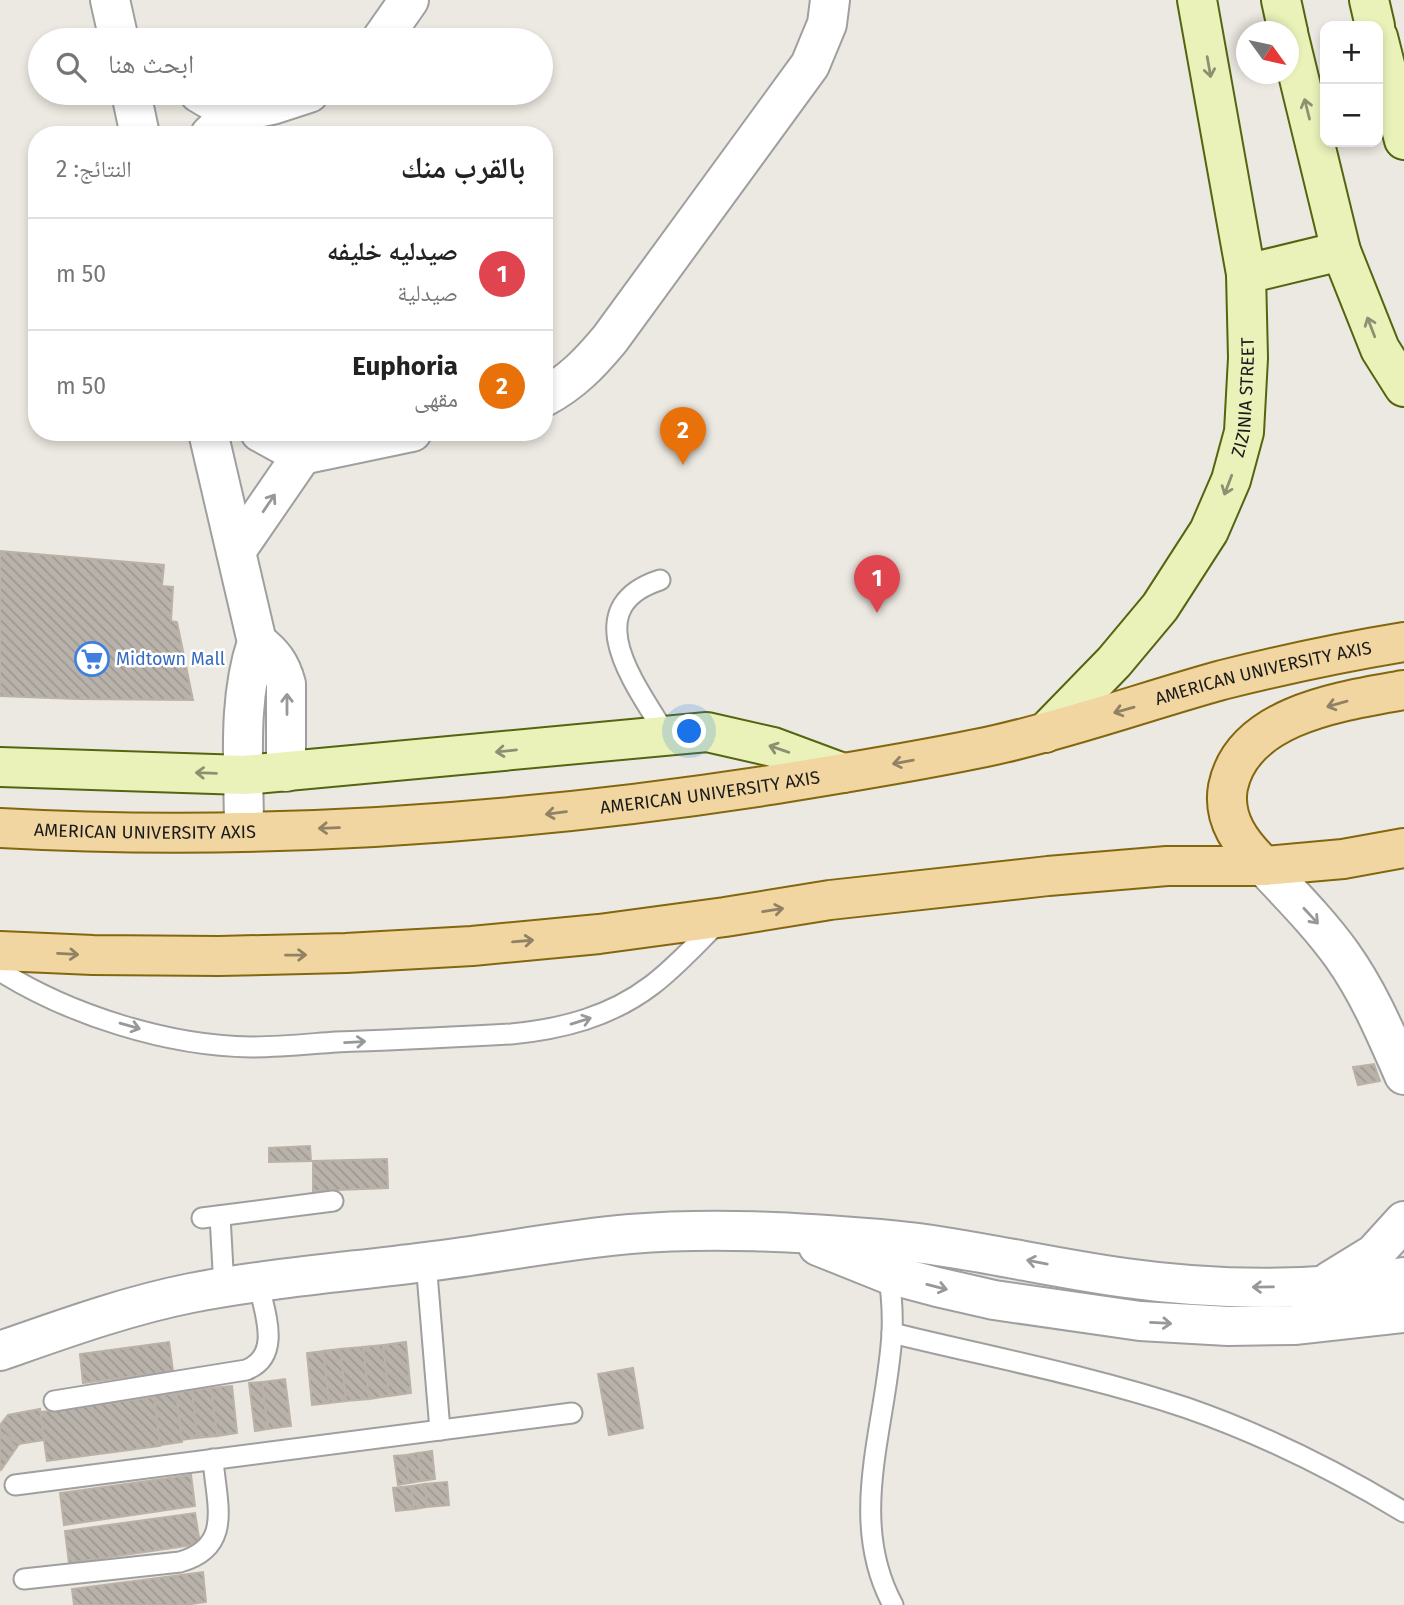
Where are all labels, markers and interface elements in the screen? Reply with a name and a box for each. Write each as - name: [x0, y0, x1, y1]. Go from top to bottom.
- north arrow: [1236, 21, 1299, 84]
- map controls: [1320, 21, 1383, 147]
- button: +: [1320, 21, 1383, 84]
- search box: [28, 28, 553, 105]
- icon: search: [52, 48, 90, 86]
- text: ابحث هنا: [108, 49, 194, 80]
- one-way arrow: [1203, 55, 1216, 78]
- button: −: [1320, 84, 1383, 147]
- one-way arrow: [1300, 99, 1313, 121]
- text: بالقرب منك: [401, 150, 525, 186]
- text: النتائج: 2: [56, 155, 132, 183]
- text: صيدليه خليفه: [327, 236, 458, 267]
- text: 50 m: [56, 260, 106, 288]
- text: 1: [497, 260, 507, 288]
- text: صيدلية: [397, 279, 458, 307]
- one-way arrow: [1364, 317, 1376, 339]
- street label: ZIZINIA STREET: [1227, 336, 1259, 460]
- text: Euphoria: [352, 351, 458, 382]
- text: 50 m: [56, 372, 106, 400]
- text: 2: [496, 372, 508, 400]
- text: مقهى: [414, 385, 458, 413]
- pin: 2: [660, 407, 706, 465]
- one-way arrow: [1221, 473, 1233, 495]
- one-way arrow: [262, 494, 276, 513]
- pin: 1: [854, 555, 900, 613]
- street label: AMERICAN UNIVERSITY AXIS: [1152, 637, 1373, 710]
- supermarket icon: Midtown Mall: [73, 640, 111, 678]
- place label: Midtown Mall: [116, 648, 225, 670]
- one-way arrow: [280, 692, 294, 715]
- one-way arrow: [1327, 699, 1349, 712]
- one-way arrow: [1113, 704, 1135, 717]
- your location: [672, 714, 706, 748]
- one-way arrow: [769, 742, 791, 755]
- one-way arrow: [495, 744, 518, 757]
- one-way arrow: [892, 756, 915, 770]
- street label: AMERICAN UNIVERSITY AXIS: [599, 766, 822, 819]
- one-way arrow: [195, 767, 218, 780]
- one-way arrow: [545, 806, 568, 819]
- street label: AMERICAN UNIVERSITY AXIS: [33, 819, 256, 844]
- one-way arrow: [318, 821, 341, 834]
- one-way arrow: [761, 903, 784, 916]
- one-way arrow: [1302, 907, 1319, 924]
- one-way arrow: [511, 934, 533, 947]
- one-way arrow: [56, 947, 79, 960]
- one-way arrow: [284, 948, 307, 961]
- one-way arrow: [570, 1014, 592, 1027]
- one-way arrow: [118, 1021, 140, 1034]
- one-way arrow: [343, 1035, 366, 1048]
- one-way arrow: [1026, 1255, 1049, 1268]
- one-way arrow: [1251, 1280, 1274, 1294]
- one-way arrow: [925, 1281, 948, 1294]
- one-way arrow: [1150, 1316, 1173, 1329]

